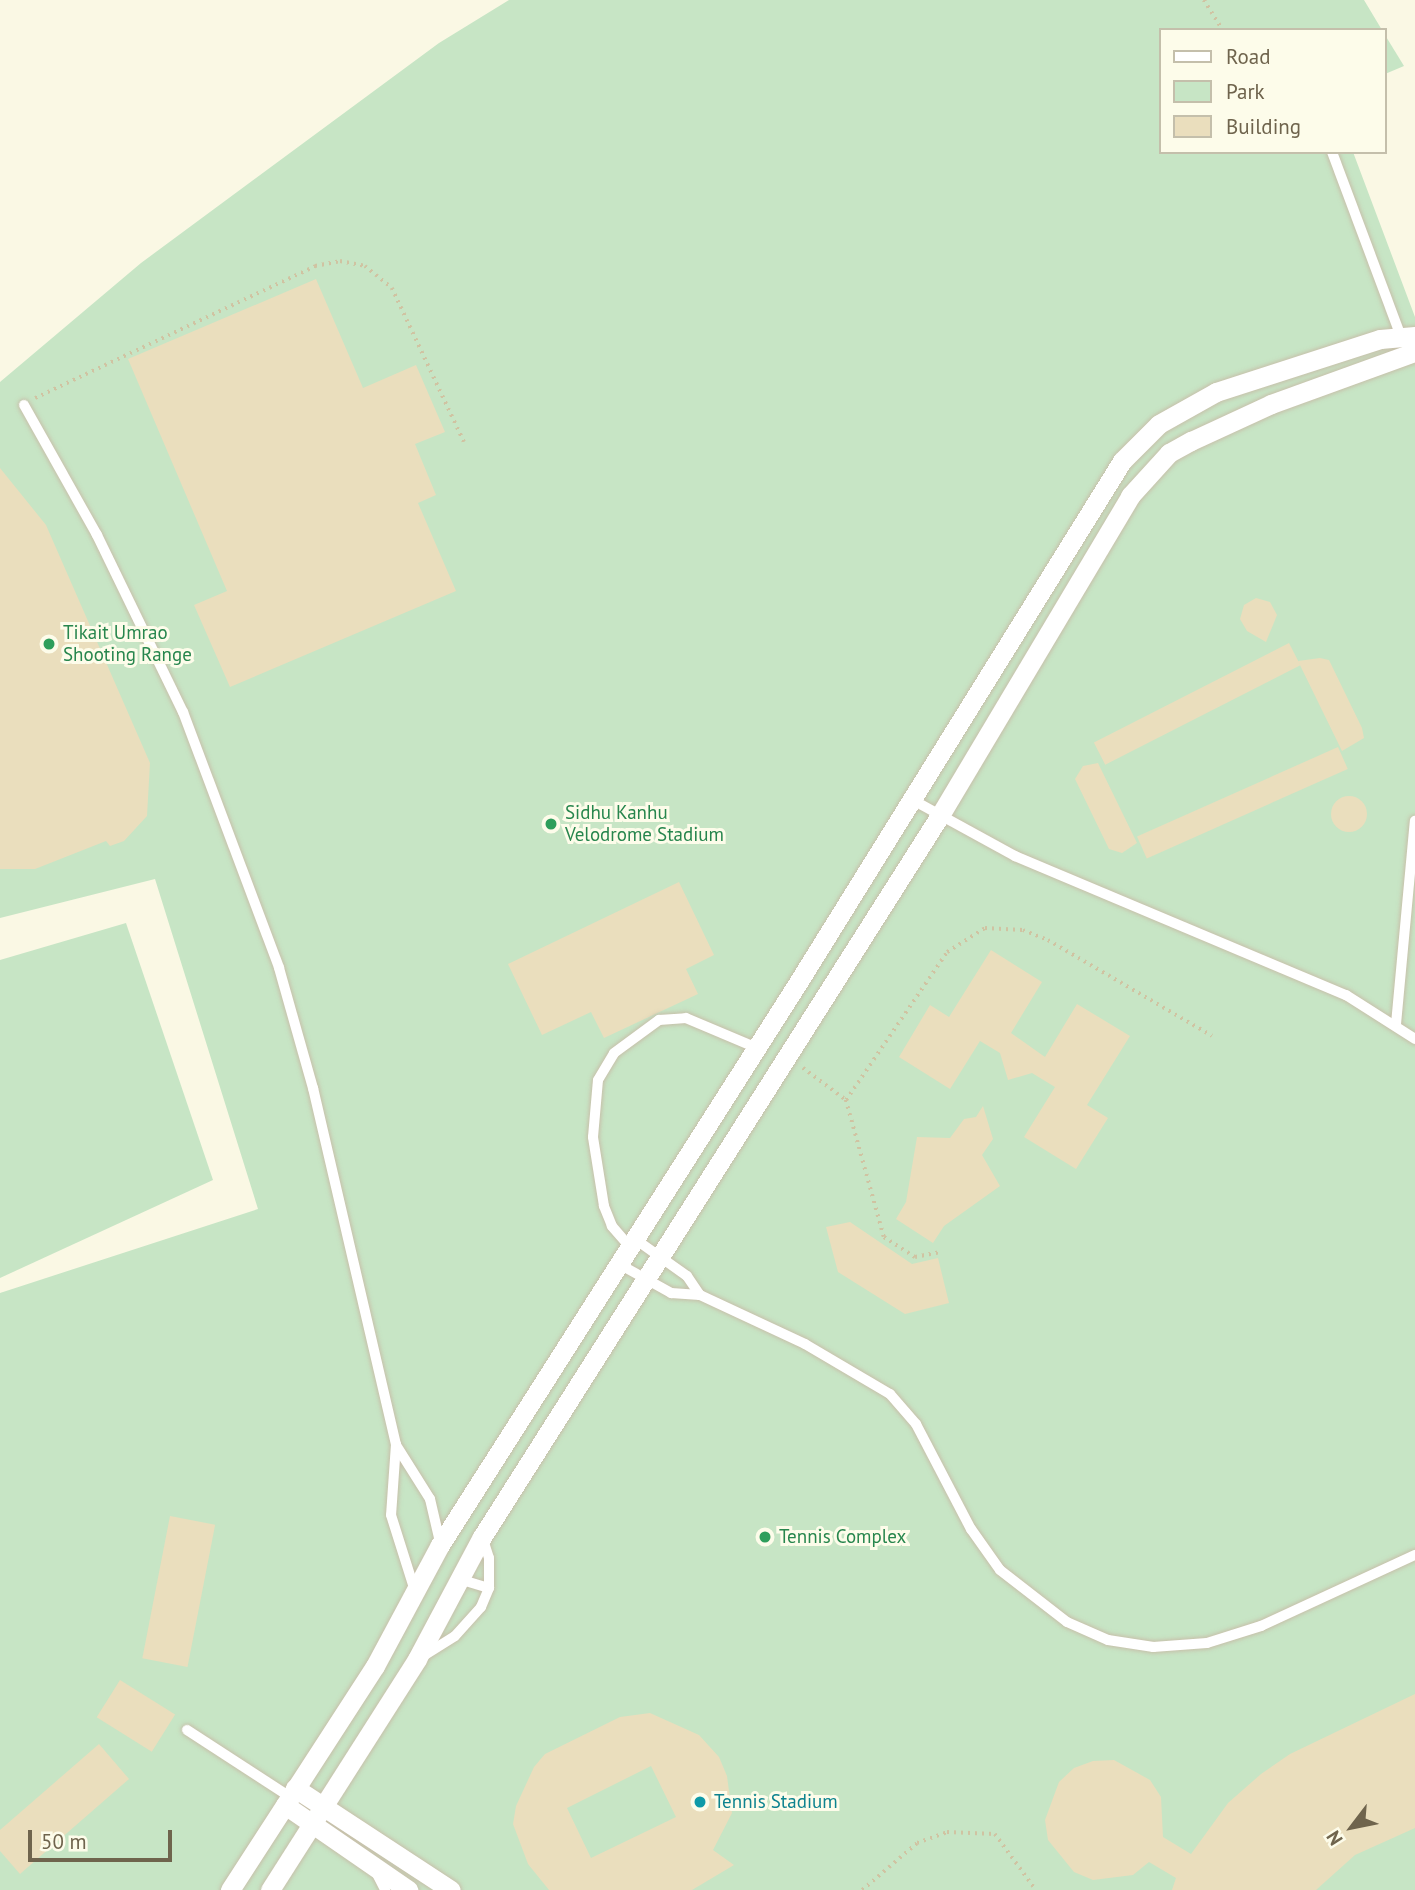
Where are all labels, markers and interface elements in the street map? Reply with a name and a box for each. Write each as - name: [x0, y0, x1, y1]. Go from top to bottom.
- legend: [1160, 28, 1387, 154]
- text: Road: [1226, 43, 1270, 70]
- text: Park: [1226, 78, 1265, 105]
- text: Building: [1226, 113, 1301, 140]
- place label: Tikait Umrao Shooting Range: [63, 622, 192, 666]
- marker: Tikait Umrao Shooting Range: [41, 636, 57, 652]
- place label: Sidhu Kanhu Velodrome Stadium: [565, 802, 724, 846]
- marker: Sidhu Kanhu Velodrome Stadium: [543, 816, 559, 832]
- place label: Tennis Complex: [779, 1526, 906, 1548]
- marker: Tennis Complex: [757, 1529, 773, 1545]
- place label: Tennis Stadium: [714, 1791, 838, 1813]
- north arrow: [1317, 1792, 1387, 1862]
- marker: Tennis Stadium: [692, 1794, 708, 1810]
- scale bar: [32, 1816, 175, 1860]
- text: N: [1321, 1826, 1348, 1850]
- text: 50 m: [41, 1828, 87, 1855]

